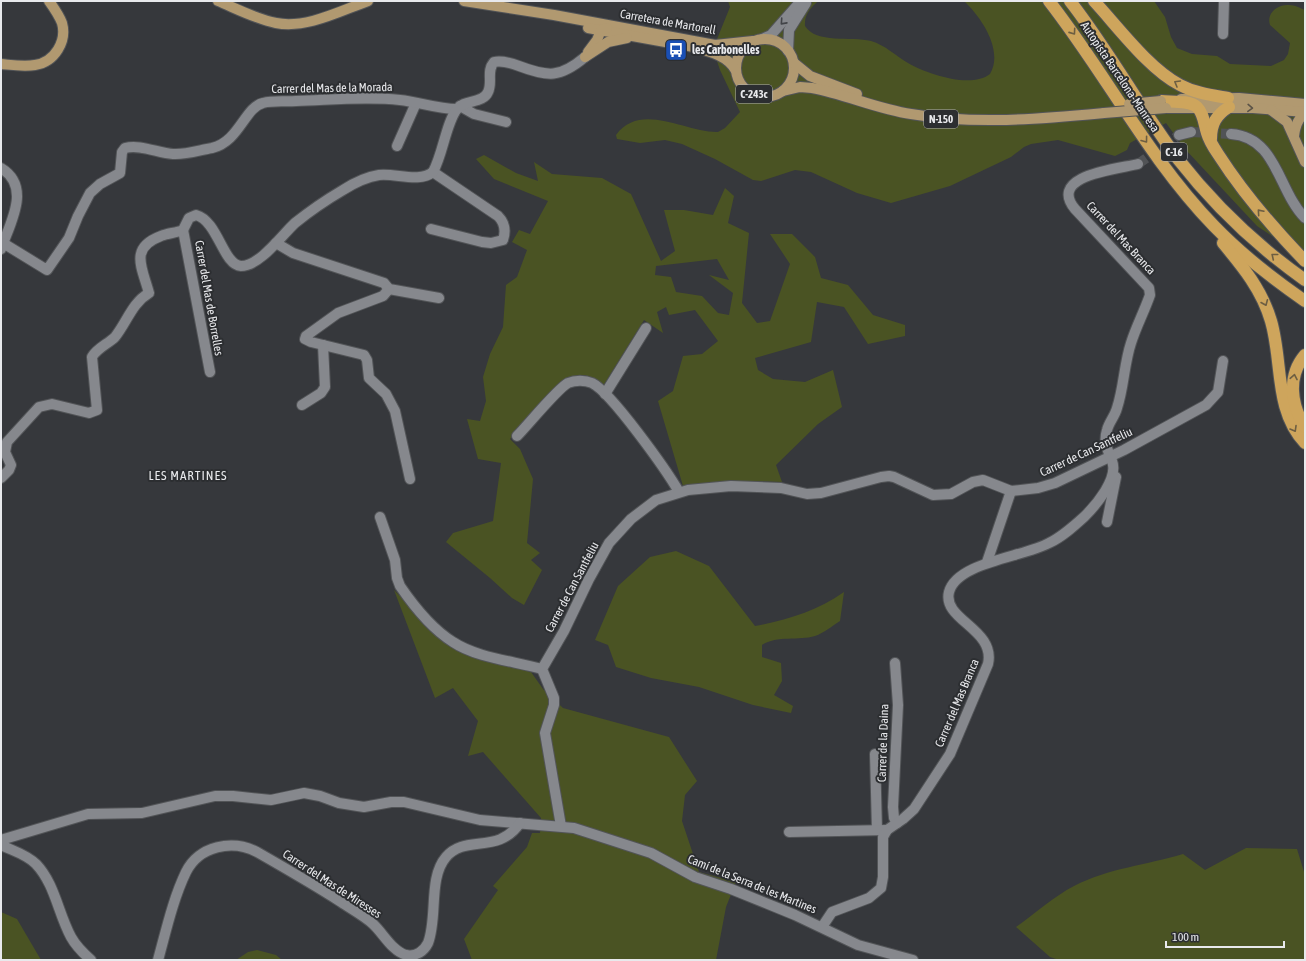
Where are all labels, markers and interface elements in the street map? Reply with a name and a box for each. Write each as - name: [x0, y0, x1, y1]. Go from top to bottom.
- street label: Carretera de Martorell: [619, 7, 718, 37]
- one-way arrow: [780, 17, 787, 24]
- street label: Autopista Barcelona-Manresa: [1078, 19, 1162, 135]
- one-way arrow: [1068, 28, 1076, 35]
- bus stop icon: les Carbonelles: [663, 37, 689, 63]
- place label: les Carbonelles: [692, 43, 760, 57]
- street label: Carrer del Mas de la Morada: [271, 80, 393, 96]
- one-way arrow: [1174, 81, 1181, 88]
- road number: C-243c: [736, 85, 772, 103]
- one-way arrow: [1247, 103, 1253, 112]
- road number: N-150: [924, 110, 958, 128]
- one-way arrow: [1141, 135, 1148, 142]
- road number: C-16: [1161, 143, 1187, 161]
- street label: Carrer del Mas Branca: [1084, 199, 1158, 277]
- one-way arrow: [1257, 209, 1264, 216]
- street label: Carrer del Mas de Borrelles: [192, 239, 226, 357]
- one-way arrow: [1271, 254, 1278, 261]
- one-way arrow: [1260, 300, 1268, 307]
- one-way arrow: [1289, 374, 1298, 380]
- street label: Carrer de Can Santfeliu: [1038, 424, 1135, 480]
- one-way arrow: [1290, 425, 1297, 432]
- district label: LES MARTINES: [148, 468, 228, 483]
- street label: Carrer de Can Santfeliu: [542, 539, 602, 635]
- street label: Carrer del Mas Branca: [932, 657, 982, 749]
- street label: Carrer de la Daina: [875, 704, 891, 782]
- street label: Carrer del Mas de Miresses: [280, 847, 384, 921]
- street label: Camí de la Serra de les Martines: [686, 852, 818, 916]
- scale bar: [1166, 923, 1284, 949]
- text: 100 m: [1172, 930, 1199, 944]

